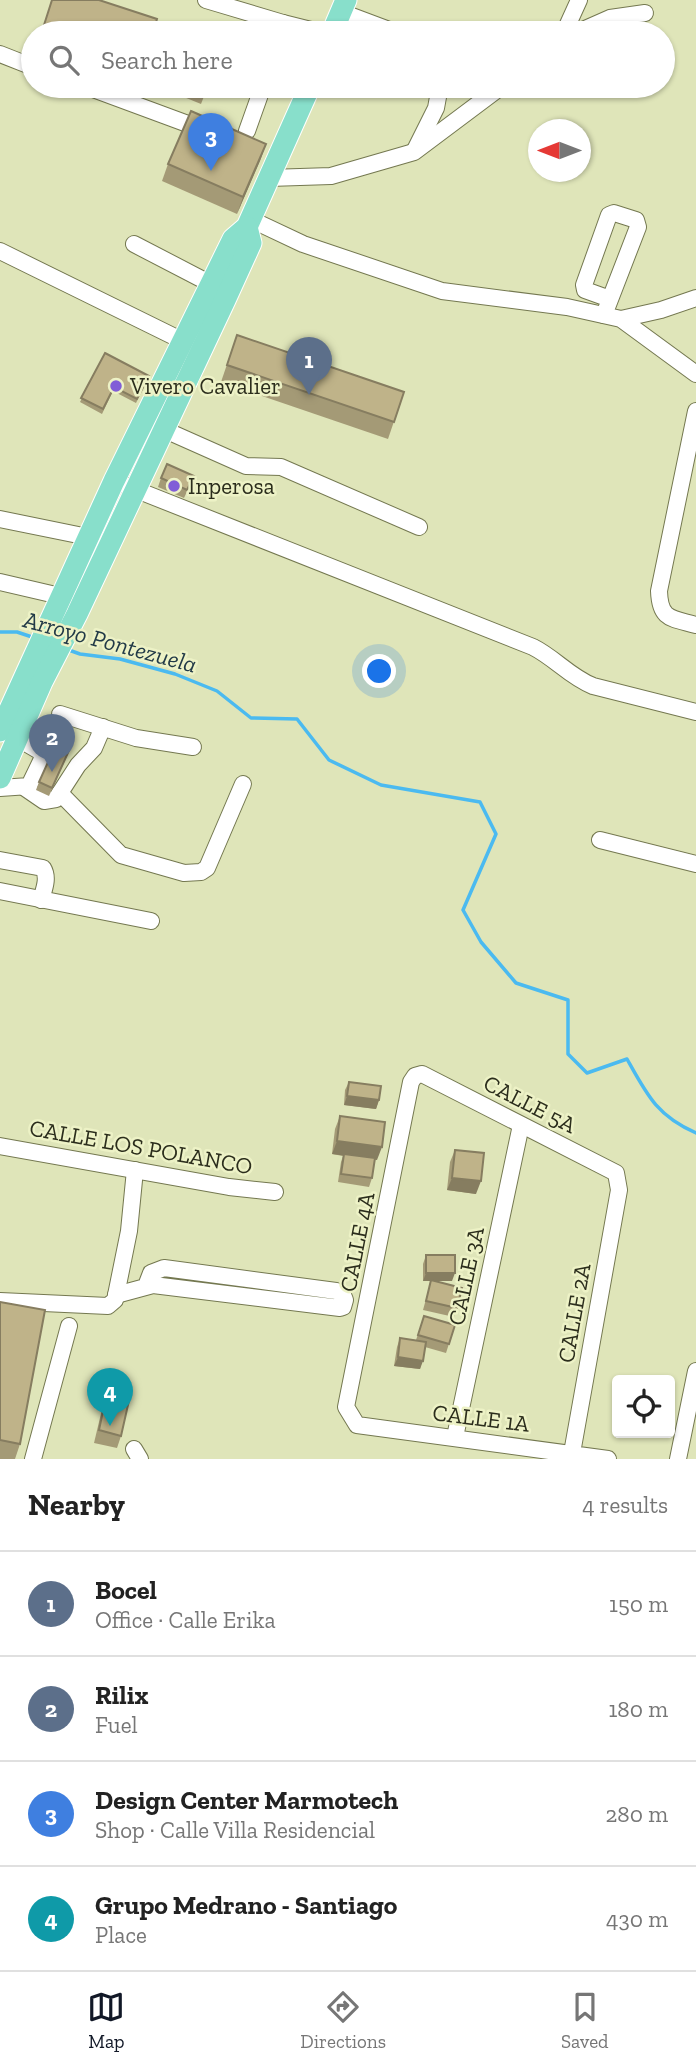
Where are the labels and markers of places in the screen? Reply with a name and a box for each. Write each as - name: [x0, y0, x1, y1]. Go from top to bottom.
- pin: 3: [188, 113, 234, 171]
- pin: 1: [286, 337, 332, 395]
- place label: Vivero Cavalier: [129, 372, 281, 400]
- marker: Vivero Cavalier: [108, 378, 124, 394]
- place label: Inperosa: [188, 472, 275, 500]
- marker: Inperosa: [166, 478, 182, 494]
- pin: 2: [29, 714, 75, 772]
- pin: 4: [87, 1368, 133, 1426]

